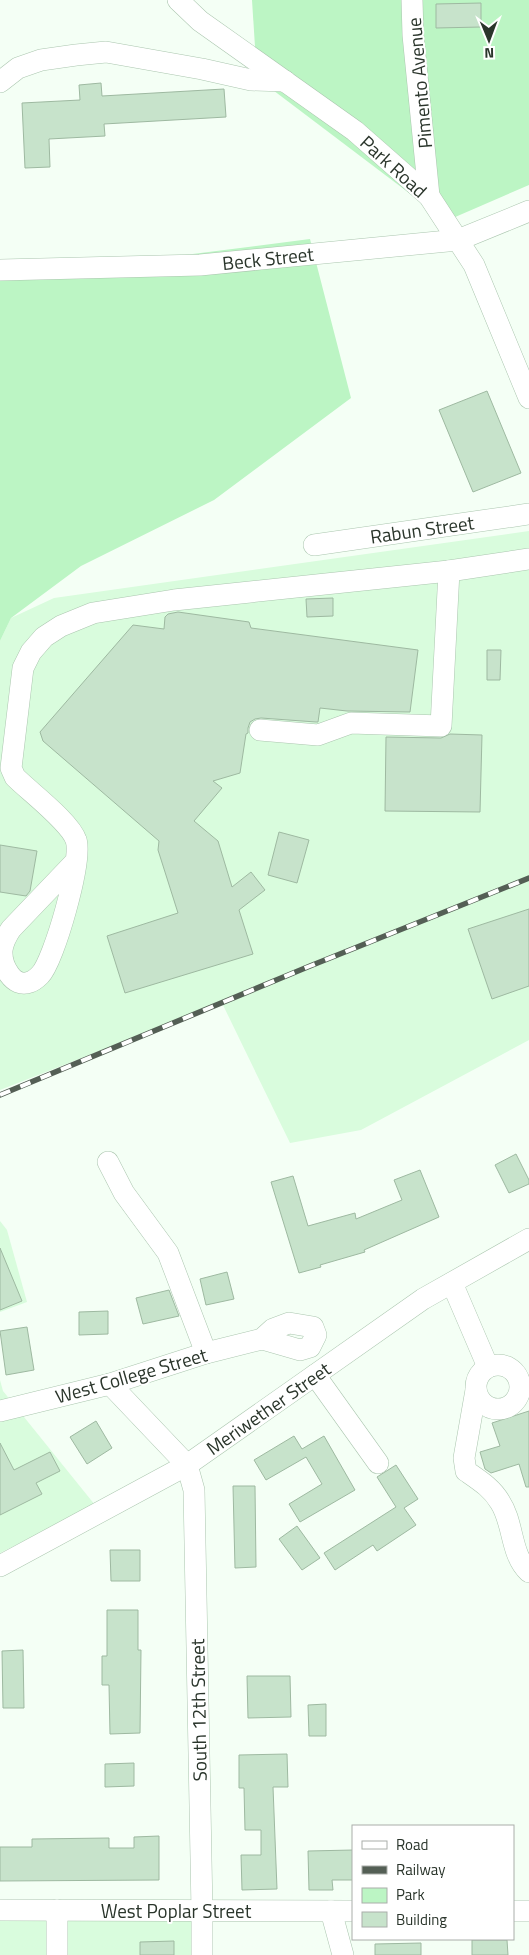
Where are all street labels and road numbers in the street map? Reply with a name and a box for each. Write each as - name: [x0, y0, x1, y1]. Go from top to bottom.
- street label: Pimento Avenue: [399, 16, 439, 150]
- street label: Park Road: [354, 128, 434, 204]
- street label: Beck Street: [221, 239, 316, 277]
- street label: Rabun Street: [368, 507, 476, 551]
- street label: West College Street: [52, 1339, 211, 1411]
- street label: Meriwether Street: [200, 1354, 337, 1462]
- street label: South 12th Street: [182, 1638, 214, 1782]
- street label: West Poplar Street: [101, 1896, 252, 1925]

